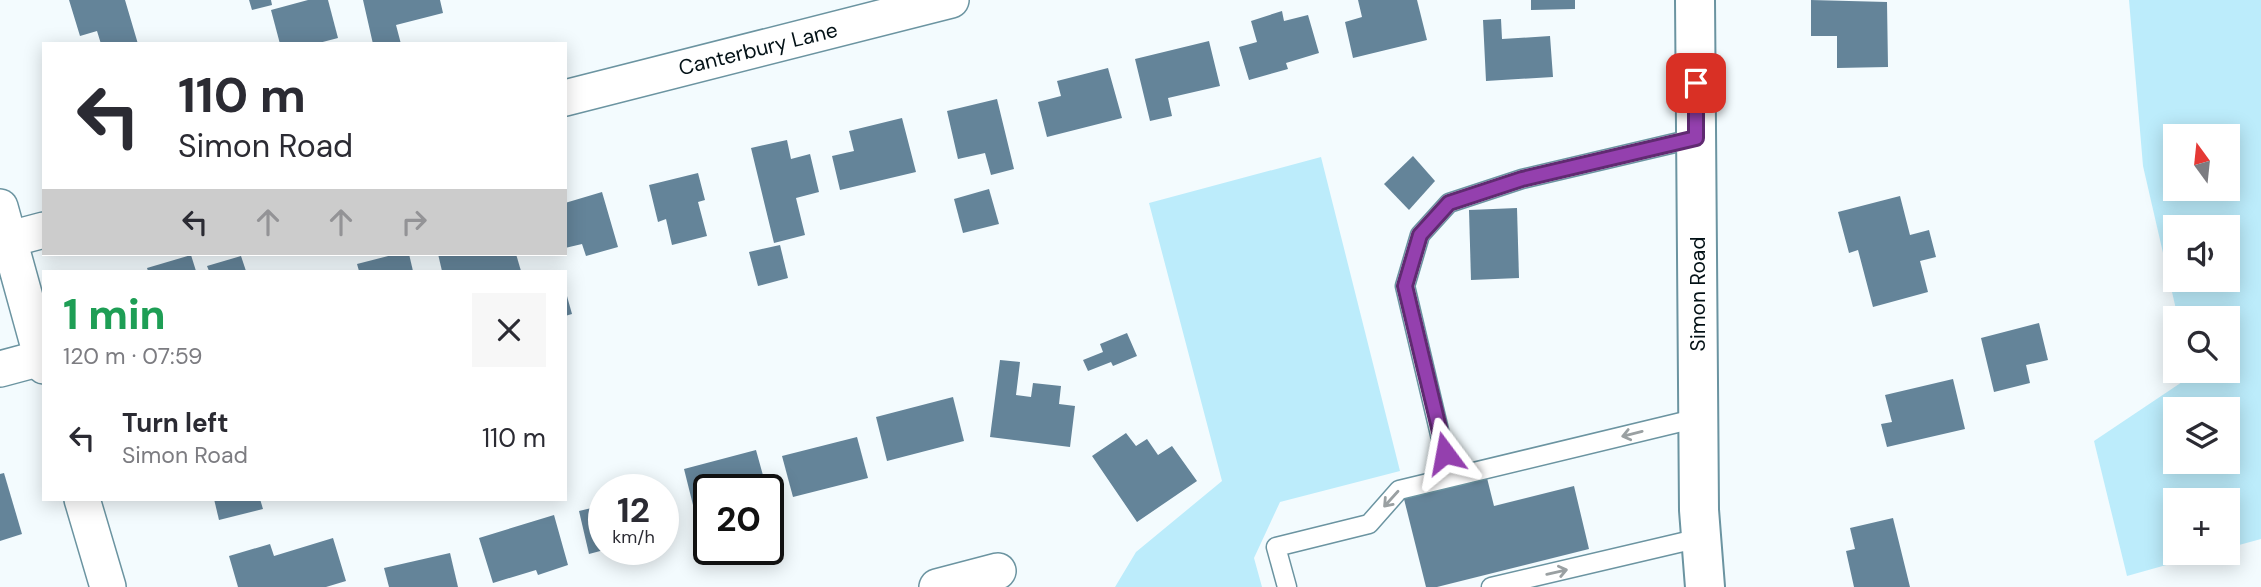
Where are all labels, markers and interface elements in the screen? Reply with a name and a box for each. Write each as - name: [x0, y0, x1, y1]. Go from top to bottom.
- street label: Canterbury Lane: [676, 16, 840, 82]
- pin: [1666, 53, 1726, 113]
- text: 110 m: [178, 63, 306, 127]
- icon: arrive: [1677, 64, 1715, 102]
- icon: left: [63, 70, 154, 161]
- north arrow: [2163, 124, 2240, 201]
- map controls: [2163, 124, 2240, 565]
- text: Simon Road: [178, 125, 353, 167]
- icon: left: [176, 203, 214, 241]
- icon: ahead: [249, 203, 287, 241]
- icon: ahead: [322, 203, 360, 241]
- icon: right: [395, 203, 433, 241]
- button: sound: [2163, 215, 2240, 292]
- street label: Simon Road: [1684, 237, 1712, 351]
- text: 1 min: [63, 287, 166, 342]
- button: close: [472, 293, 546, 367]
- button: search: [2163, 306, 2240, 383]
- text: 120 m · 07:59: [63, 341, 202, 371]
- button: layers: [2163, 397, 2240, 474]
- text: Turn left: [122, 406, 229, 440]
- position arrow: [1408, 416, 1482, 490]
- icon: left: [63, 419, 101, 457]
- text: 110 m: [482, 421, 546, 455]
- one-way arrow: [1621, 427, 1644, 441]
- text: Simon Road: [122, 440, 248, 470]
- speed limit sign: 20: [693, 474, 784, 565]
- text: 12: [617, 487, 650, 533]
- button: +: [2163, 488, 2240, 565]
- one-way arrow: [1383, 490, 1399, 508]
- text: km/h: [612, 525, 655, 549]
- one-way arrow: [1545, 564, 1568, 578]

